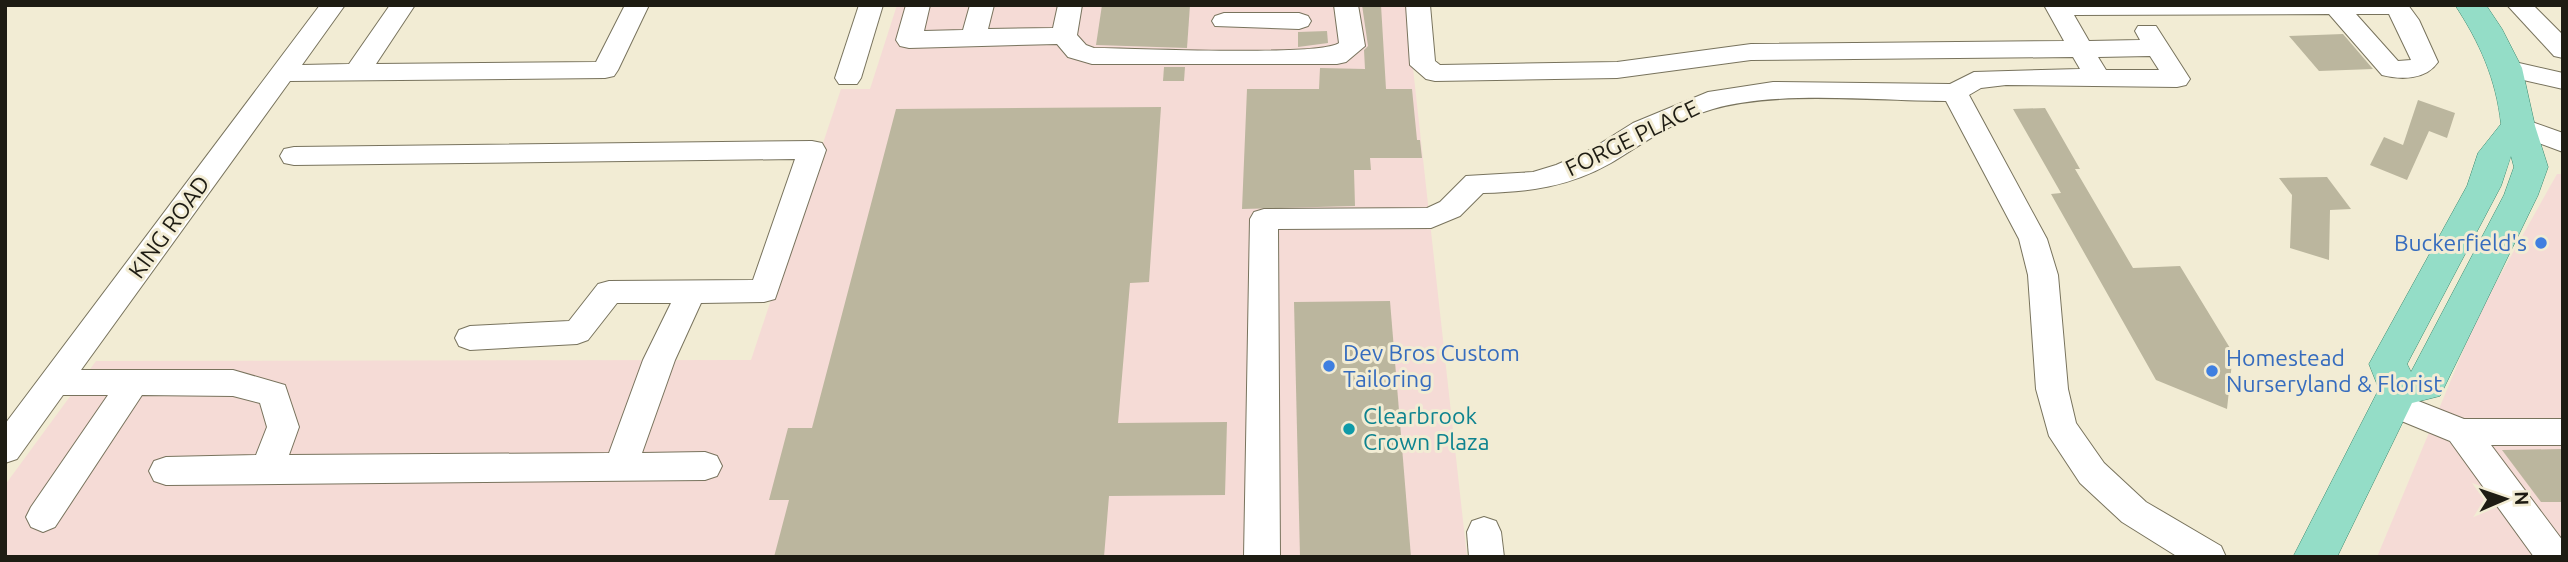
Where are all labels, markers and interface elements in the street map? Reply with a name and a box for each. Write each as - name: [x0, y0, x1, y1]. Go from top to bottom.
- street label: FORGE PLACE: [1561, 94, 1703, 181]
- street label: KING ROAD: [123, 171, 214, 283]
- place label: Buckerfield's: [2394, 230, 2527, 255]
- marker: Buckerfield's: [2533, 235, 2549, 251]
- place label: Dev Bros Custom Tailoring: [1343, 340, 1520, 391]
- place label: Homestead Nurseryland & Florist: [2226, 345, 2442, 396]
- marker: Dev Bros Custom Tailoring: [1321, 358, 1337, 374]
- marker: Homestead Nurseryland & Florist: [2204, 363, 2220, 379]
- place label: Clearbrook Crown Plaza: [1363, 403, 1489, 454]
- marker: Clearbrook Crown Plaza: [1341, 421, 1357, 437]
- north arrow: [2470, 464, 2540, 534]
- text: N: [2511, 491, 2533, 506]

